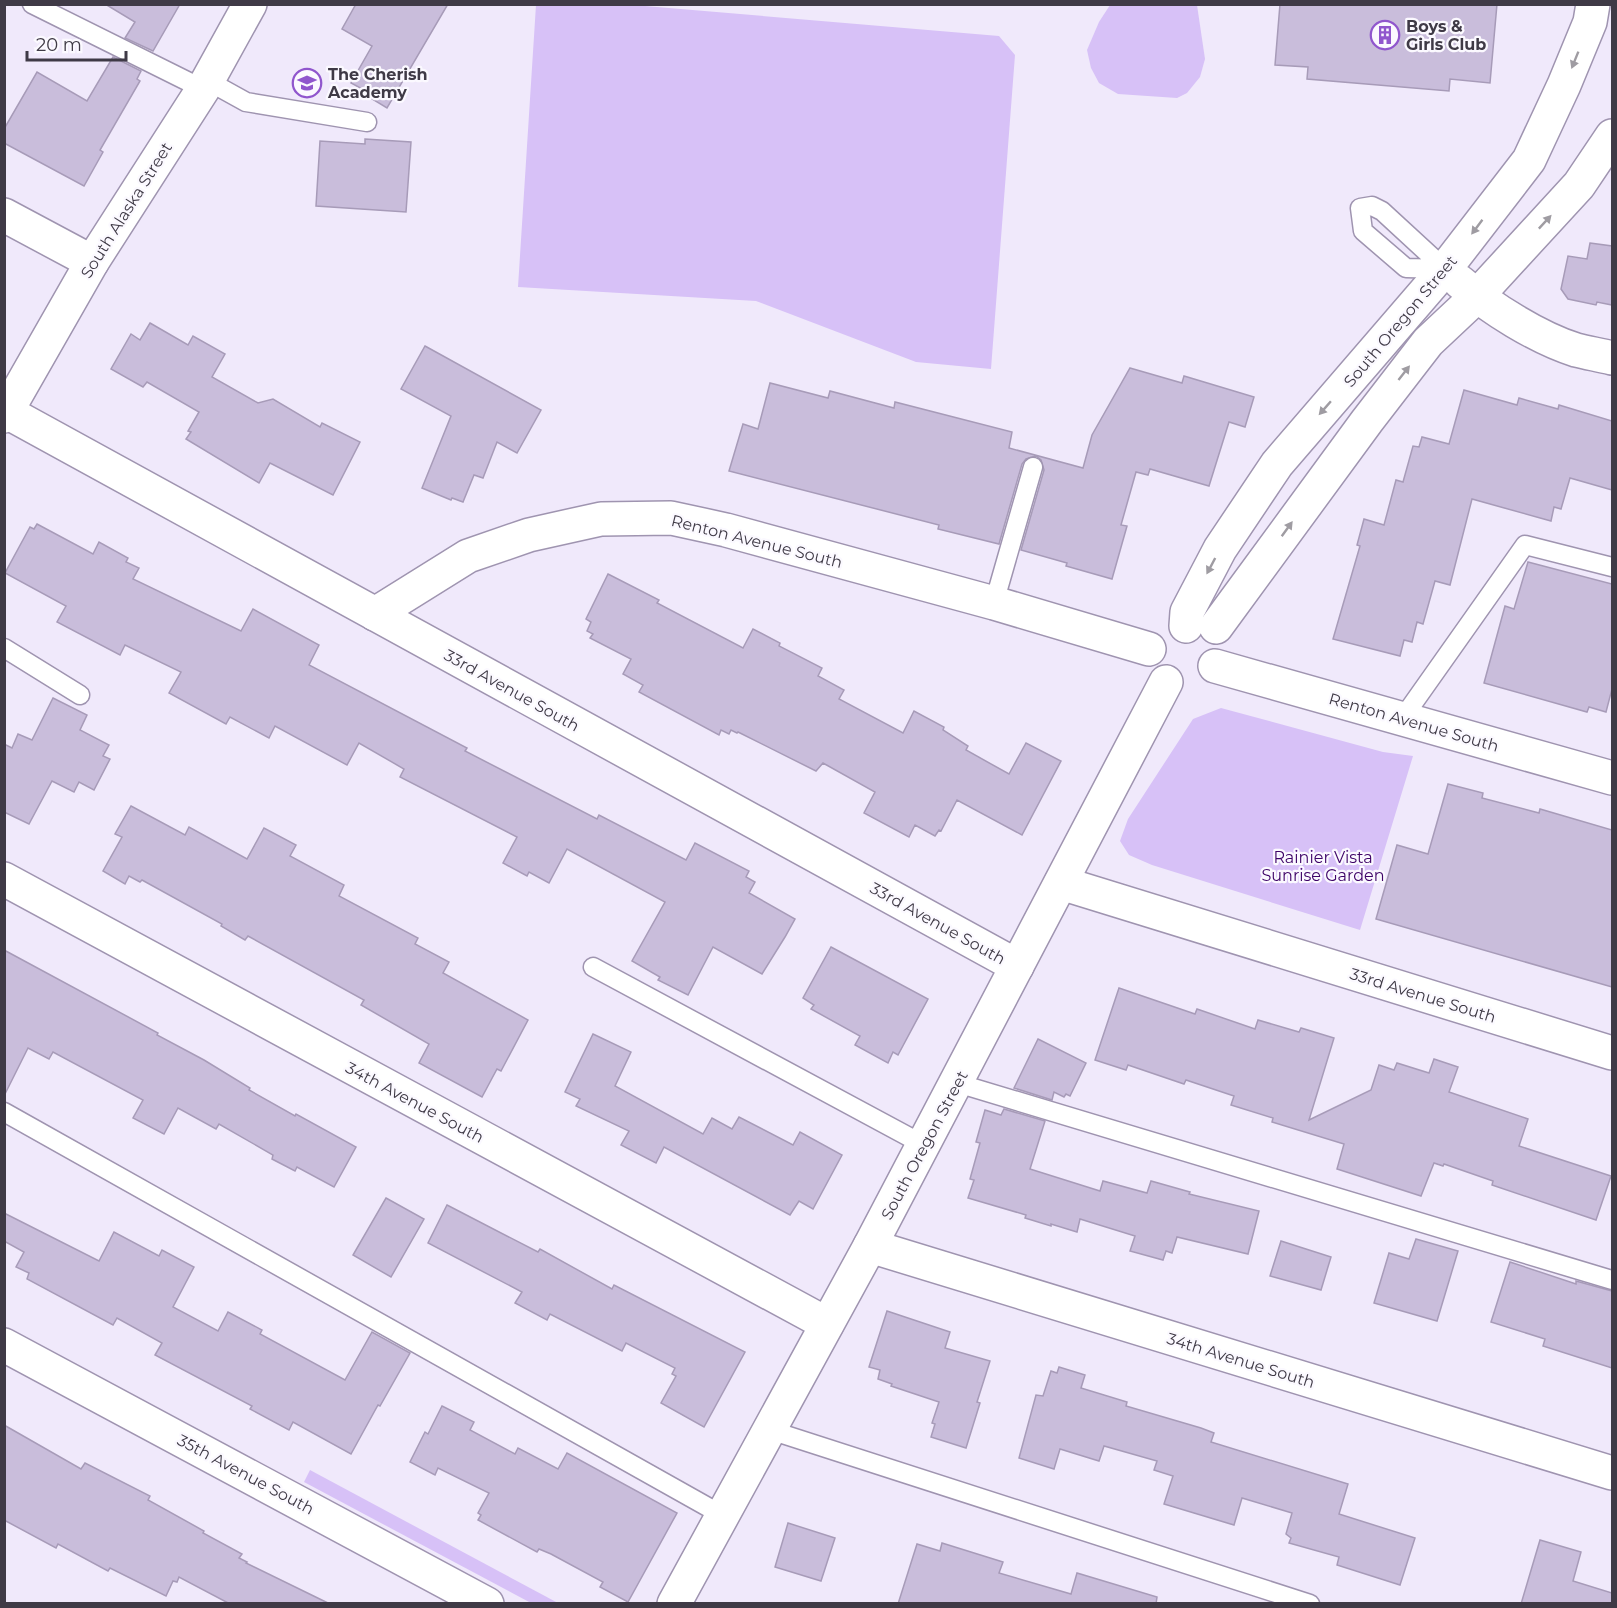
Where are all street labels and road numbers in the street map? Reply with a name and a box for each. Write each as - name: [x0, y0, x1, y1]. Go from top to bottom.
- street label: South Alaska Street: [77, 138, 176, 282]
- street label: South Oregon Street: [1340, 251, 1461, 391]
- street label: Renton Avenue South: [669, 511, 844, 572]
- street label: 33rd Avenue South: [441, 645, 583, 736]
- street label: Renton Avenue South: [1327, 689, 1501, 756]
- street label: 33rd Avenue South: [867, 878, 1009, 969]
- street label: 33rd Avenue South: [1348, 964, 1498, 1027]
- street label: 34th Avenue South: [342, 1058, 487, 1147]
- street label: South Oregon Street: [877, 1067, 972, 1223]
- street label: 34th Avenue South: [1165, 1329, 1317, 1392]
- street label: 35th Avenue South: [174, 1430, 317, 1518]

